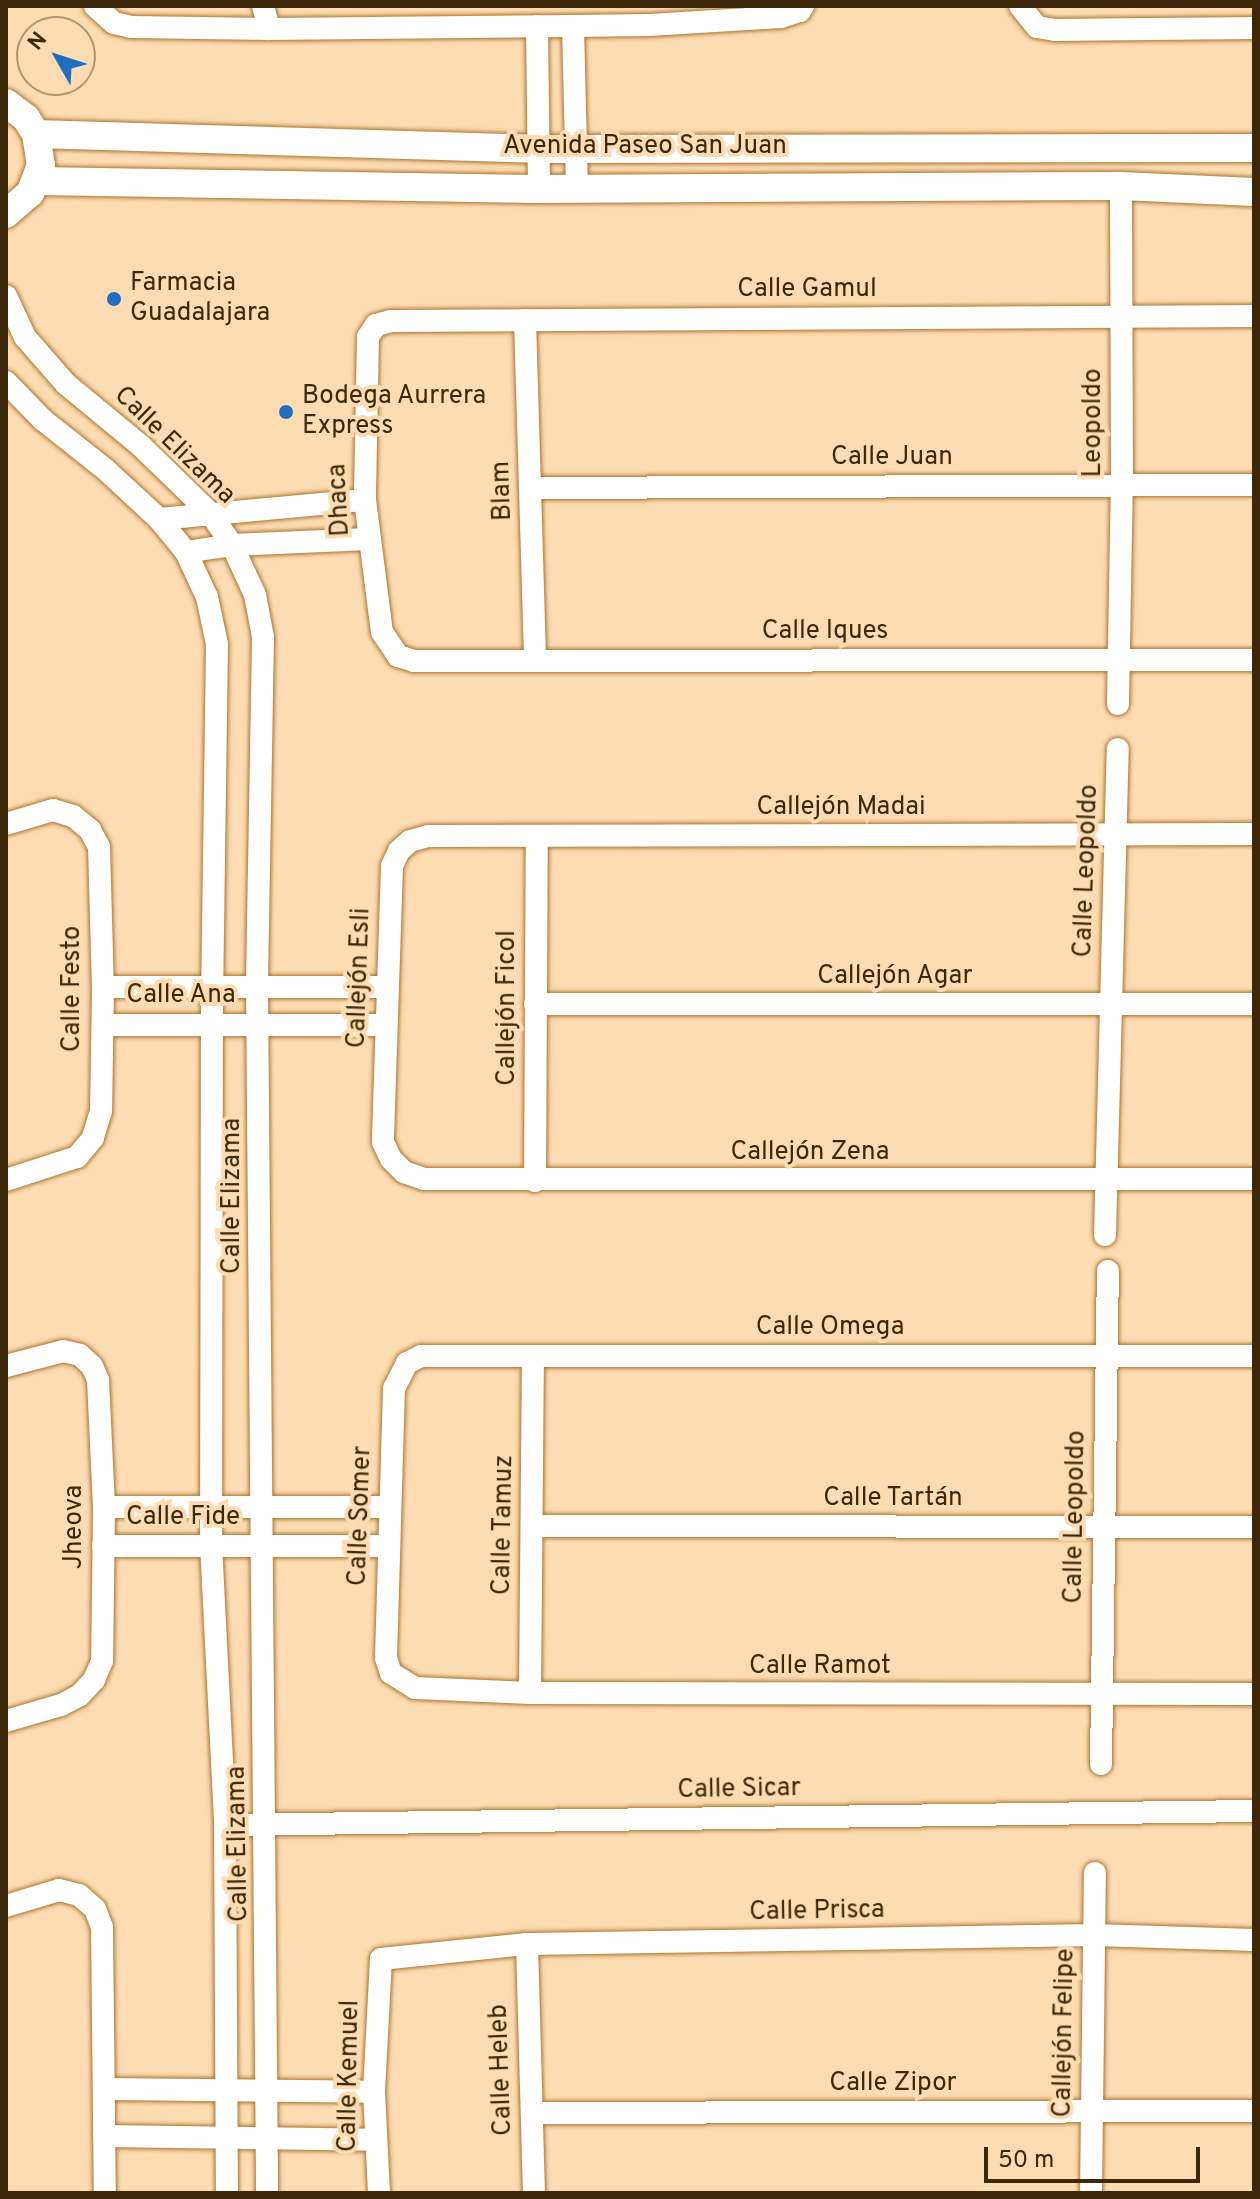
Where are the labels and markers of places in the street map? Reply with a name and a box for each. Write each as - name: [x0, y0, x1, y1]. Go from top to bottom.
- place label: Farmacia Guadalajara: [130, 268, 270, 330]
- marker: Farmacia Guadalajara: [105, 290, 123, 308]
- place label: Bodega Aurrera Express: [302, 381, 487, 442]
- marker: Bodega Aurrera Express: [277, 403, 295, 421]

